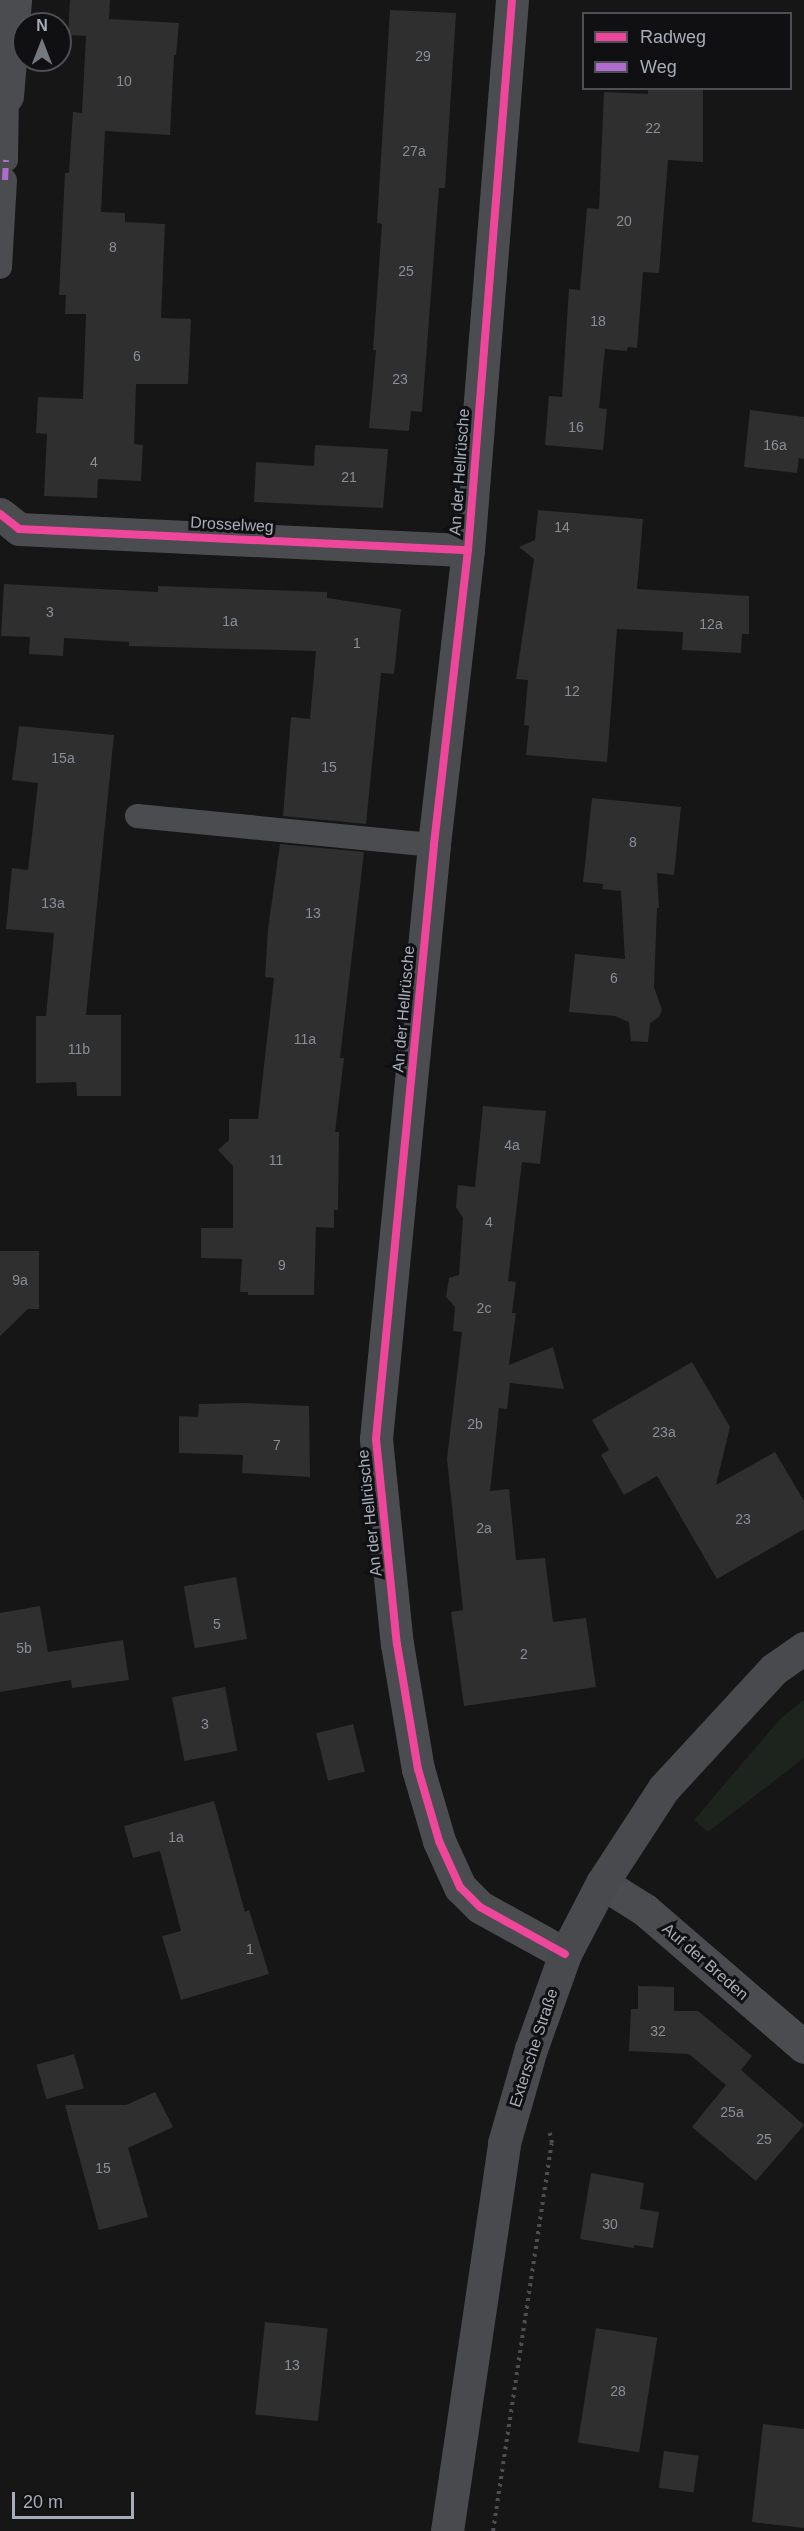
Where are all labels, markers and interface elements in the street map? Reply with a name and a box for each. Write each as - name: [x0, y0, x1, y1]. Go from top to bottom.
- north arrow: [12, 12, 72, 72]
- legend: [582, 12, 792, 90]
- text: N: [36, 17, 48, 34]
- text: Radweg: [640, 27, 706, 47]
- house number: 29: [415, 48, 431, 64]
- text: Weg: [640, 57, 677, 77]
- house number: 10: [116, 73, 132, 89]
- house number: 22: [645, 120, 661, 136]
- house number: 27a: [402, 143, 426, 159]
- house number: 20: [616, 213, 632, 229]
- house number: 8: [109, 239, 117, 255]
- house number: 25: [398, 263, 414, 279]
- house number: 18: [590, 313, 606, 329]
- house number: 6: [133, 348, 141, 364]
- house number: 23: [392, 371, 408, 387]
- street label: An der Hellrüsche: [446, 408, 474, 536]
- house number: 16: [568, 419, 584, 435]
- house number: 16a: [763, 437, 787, 453]
- house number: 4: [90, 454, 98, 470]
- house number: 21: [341, 469, 357, 485]
- street label: Drosselweg: [190, 513, 274, 537]
- house number: 14: [554, 519, 570, 535]
- house number: 3: [46, 604, 54, 620]
- house number: 1a: [222, 613, 238, 629]
- house number: 12a: [699, 616, 723, 632]
- house number: 1: [353, 635, 361, 651]
- house number: 12: [564, 683, 580, 699]
- house number: 15a: [51, 750, 75, 766]
- house number: 15: [321, 759, 337, 775]
- house number: 8: [629, 834, 637, 850]
- house number: 13a: [41, 895, 65, 911]
- house number: 13: [305, 905, 321, 921]
- street label: An der Hellrüsche: [389, 945, 419, 1073]
- house number: 6: [610, 970, 618, 986]
- house number: 11a: [294, 1031, 316, 1047]
- house number: 11b: [68, 1041, 90, 1057]
- house number: 4a: [504, 1137, 520, 1153]
- house number: 11: [269, 1152, 283, 1168]
- house number: 4: [485, 1214, 493, 1230]
- house number: 9: [278, 1257, 286, 1273]
- house number: 9a: [12, 1272, 28, 1288]
- house number: 2c: [477, 1300, 491, 1316]
- house number: 2b: [467, 1416, 483, 1432]
- house number: 23a: [652, 1424, 676, 1440]
- house number: 7: [273, 1437, 281, 1453]
- street label: An der Hellrüsche: [354, 1449, 386, 1577]
- house number: 23: [735, 1511, 751, 1527]
- house number: 2a: [476, 1520, 492, 1536]
- house number: 5: [213, 1616, 221, 1632]
- house number: 5b: [16, 1640, 32, 1656]
- house number: 2: [520, 1646, 528, 1662]
- house number: 3: [201, 1716, 209, 1732]
- house number: 1a: [168, 1829, 184, 1845]
- street label: Auf der Breden: [658, 1919, 752, 2005]
- house number: 1: [246, 1941, 254, 1957]
- street label: Extersche Straße: [506, 1986, 562, 2110]
- house number: 32: [650, 2023, 666, 2039]
- house number: 25a: [720, 2104, 744, 2120]
- house number: 25: [756, 2131, 772, 2147]
- house number: 15: [95, 2160, 111, 2176]
- house number: 30: [602, 2216, 618, 2232]
- house number: 13: [284, 2357, 300, 2373]
- house number: 28: [610, 2383, 626, 2399]
- scale bar: [15, 2480, 136, 2518]
- text: 20 m: [23, 2492, 63, 2512]

